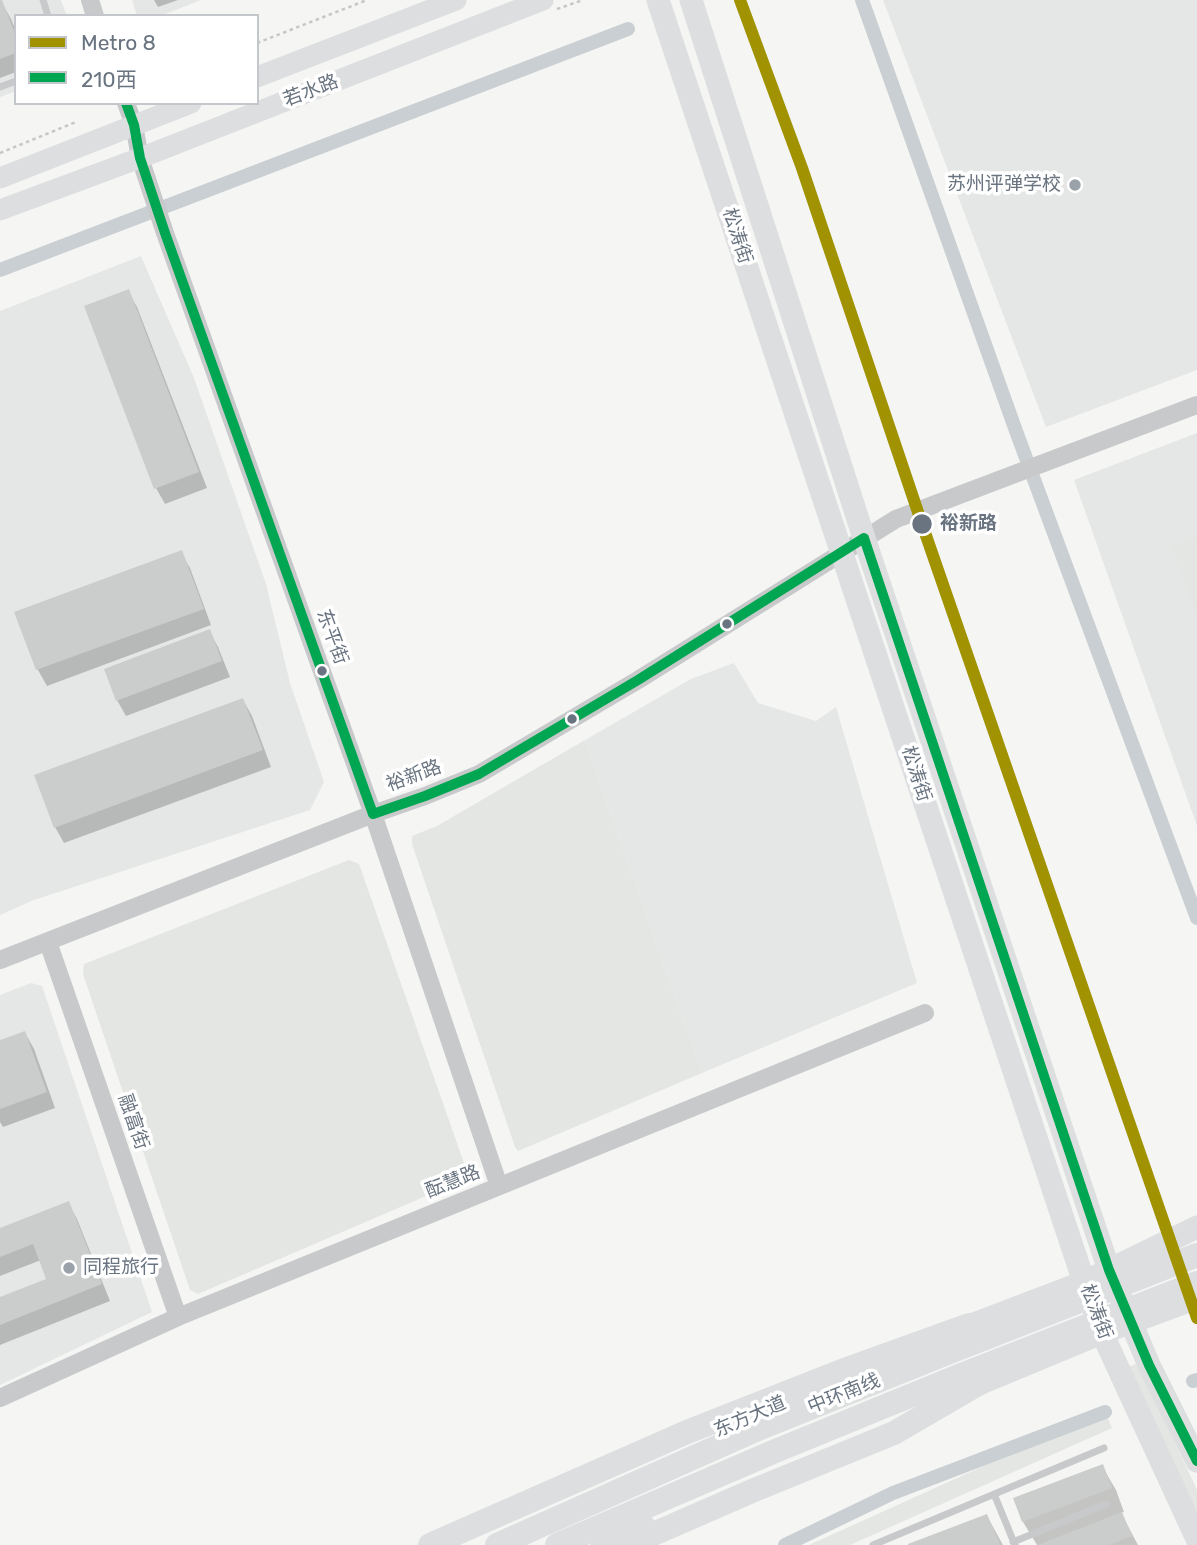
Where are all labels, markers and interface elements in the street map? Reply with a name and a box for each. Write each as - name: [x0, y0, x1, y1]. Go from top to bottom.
- legend: [14, 14, 259, 105]
- text: Metro 8: [81, 30, 156, 55]
- text: 210西: [81, 67, 137, 92]
- street label: 若水路: [280, 70, 342, 112]
- place label: 苏州评弹学校: [947, 174, 1061, 196]
- marker: 苏州评弹学校: [1067, 177, 1083, 193]
- street label: 松涛街: [717, 205, 757, 267]
- marker: 裕新路: [910, 512, 934, 536]
- place label: 裕新路: [940, 513, 997, 535]
- street label: 东平街: [312, 606, 352, 668]
- unlabelled marker: [720, 617, 734, 631]
- unlabelled marker: [315, 664, 329, 678]
- unlabelled marker: [565, 712, 579, 726]
- street label: 松涛街: [896, 743, 936, 805]
- street label: 裕新路: [383, 756, 445, 796]
- street label: 融富街: [113, 1091, 153, 1153]
- street label: 酝慧路: [422, 1161, 484, 1203]
- place label: 同程旅行: [83, 1257, 159, 1279]
- marker: 同程旅行: [61, 1260, 77, 1276]
- street label: 松涛街: [1075, 1281, 1117, 1343]
- street label: 中环南线: [804, 1369, 884, 1419]
- street label: 东方大道: [711, 1392, 789, 1442]

